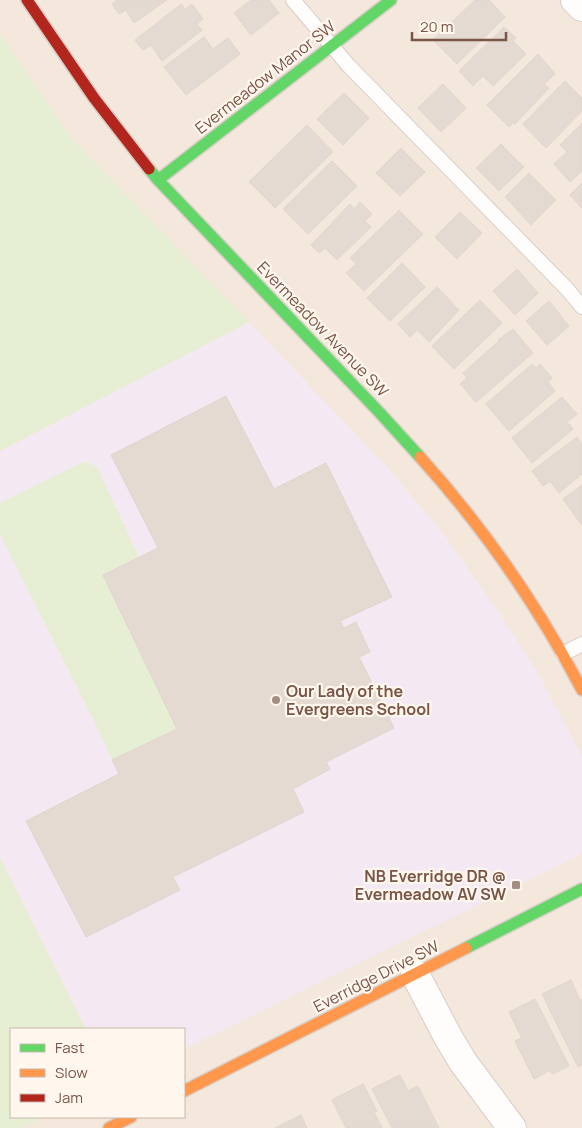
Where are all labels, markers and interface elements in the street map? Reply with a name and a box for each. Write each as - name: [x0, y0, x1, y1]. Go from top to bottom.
- scale bar: [412, 10, 506, 42]
- street label: Evermeadow Manor SW: [190, 15, 340, 139]
- text: 20 m: [420, 16, 453, 37]
- street label: Evermeadow Avenue SW: [252, 257, 394, 401]
- place label: Our Lady of the Evergreens School: [286, 680, 431, 720]
- marker: Our Lady of the Evergreens School: [270, 694, 282, 706]
- place label: NB Everridge DR @ Evermeadow AV SW: [355, 865, 506, 905]
- marker: NB Everridge DR @ Evermeadow AV SW: [510, 879, 522, 891]
- street label: Everridge Drive SW: [309, 935, 443, 1017]
- legend: [10, 1028, 185, 1118]
- text: Fast: [55, 1037, 84, 1058]
- text: Slow: [55, 1062, 88, 1083]
- text: Jam: [55, 1087, 83, 1108]

